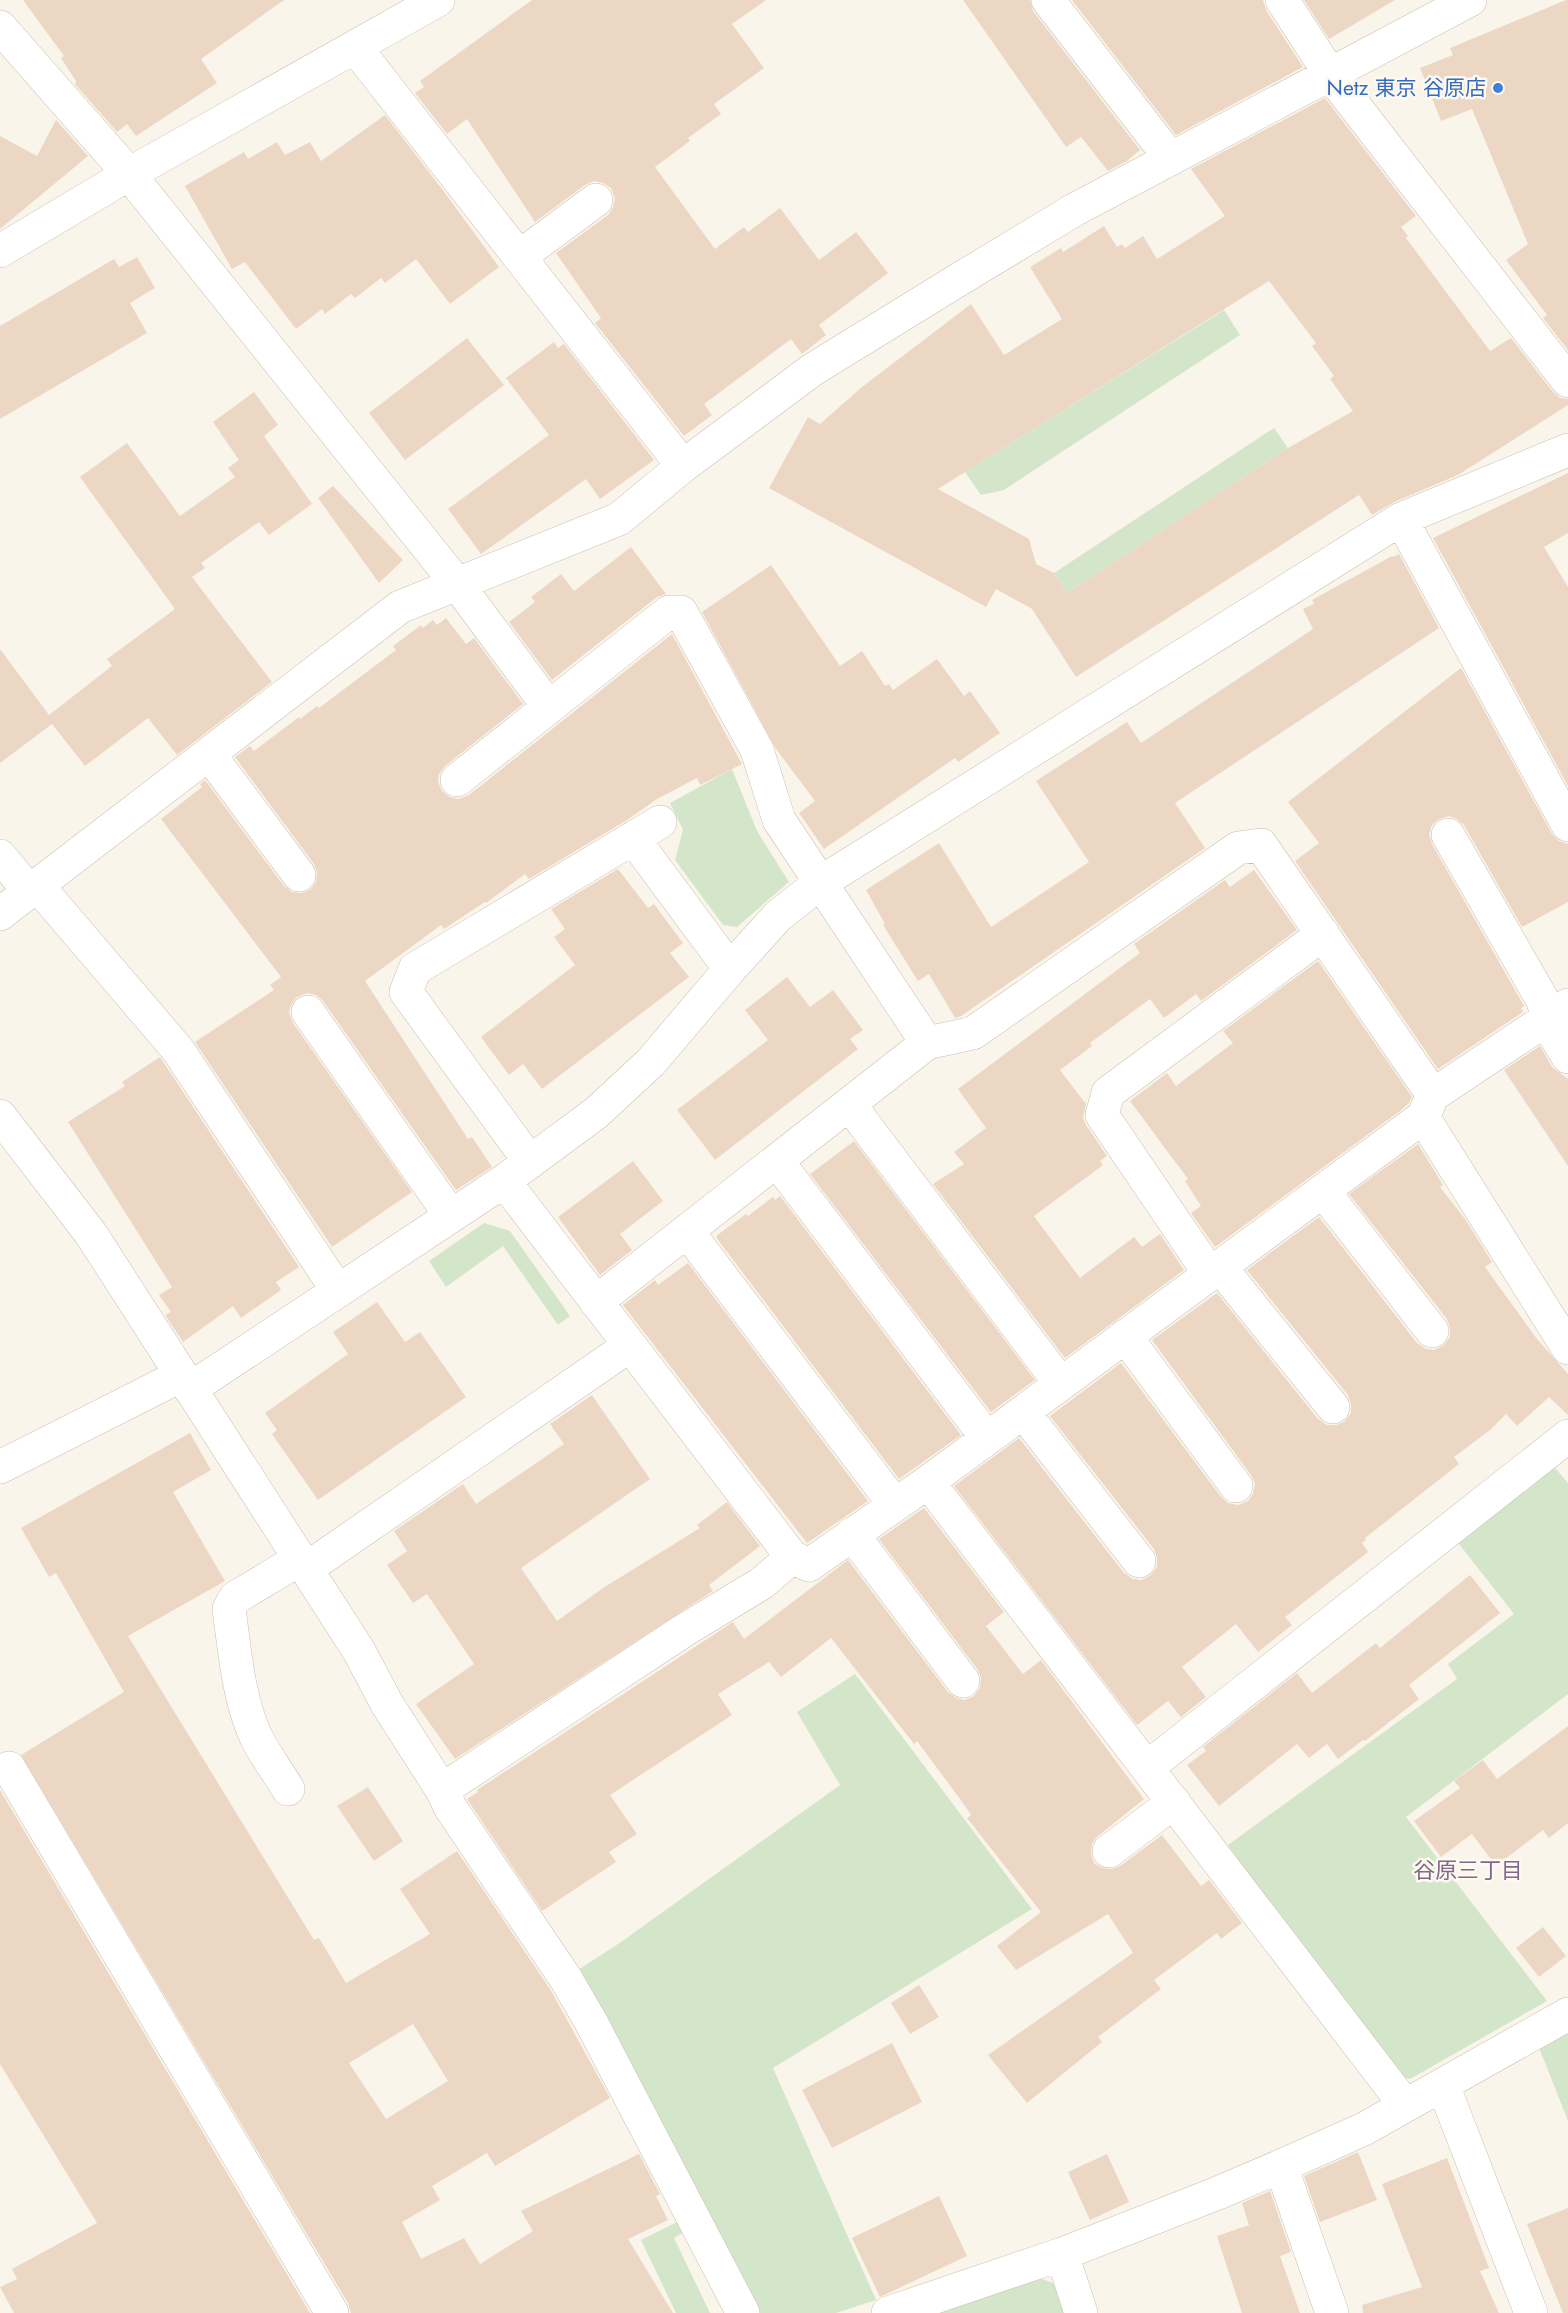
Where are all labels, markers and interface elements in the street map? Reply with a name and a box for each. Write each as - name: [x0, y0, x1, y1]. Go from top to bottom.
- place label: Netz 東京 谷原店: [1327, 73, 1486, 103]
- marker: Netz 東京 谷原店: [1491, 81, 1505, 95]
- district label: 谷原三丁目: [1413, 1854, 1523, 1886]

